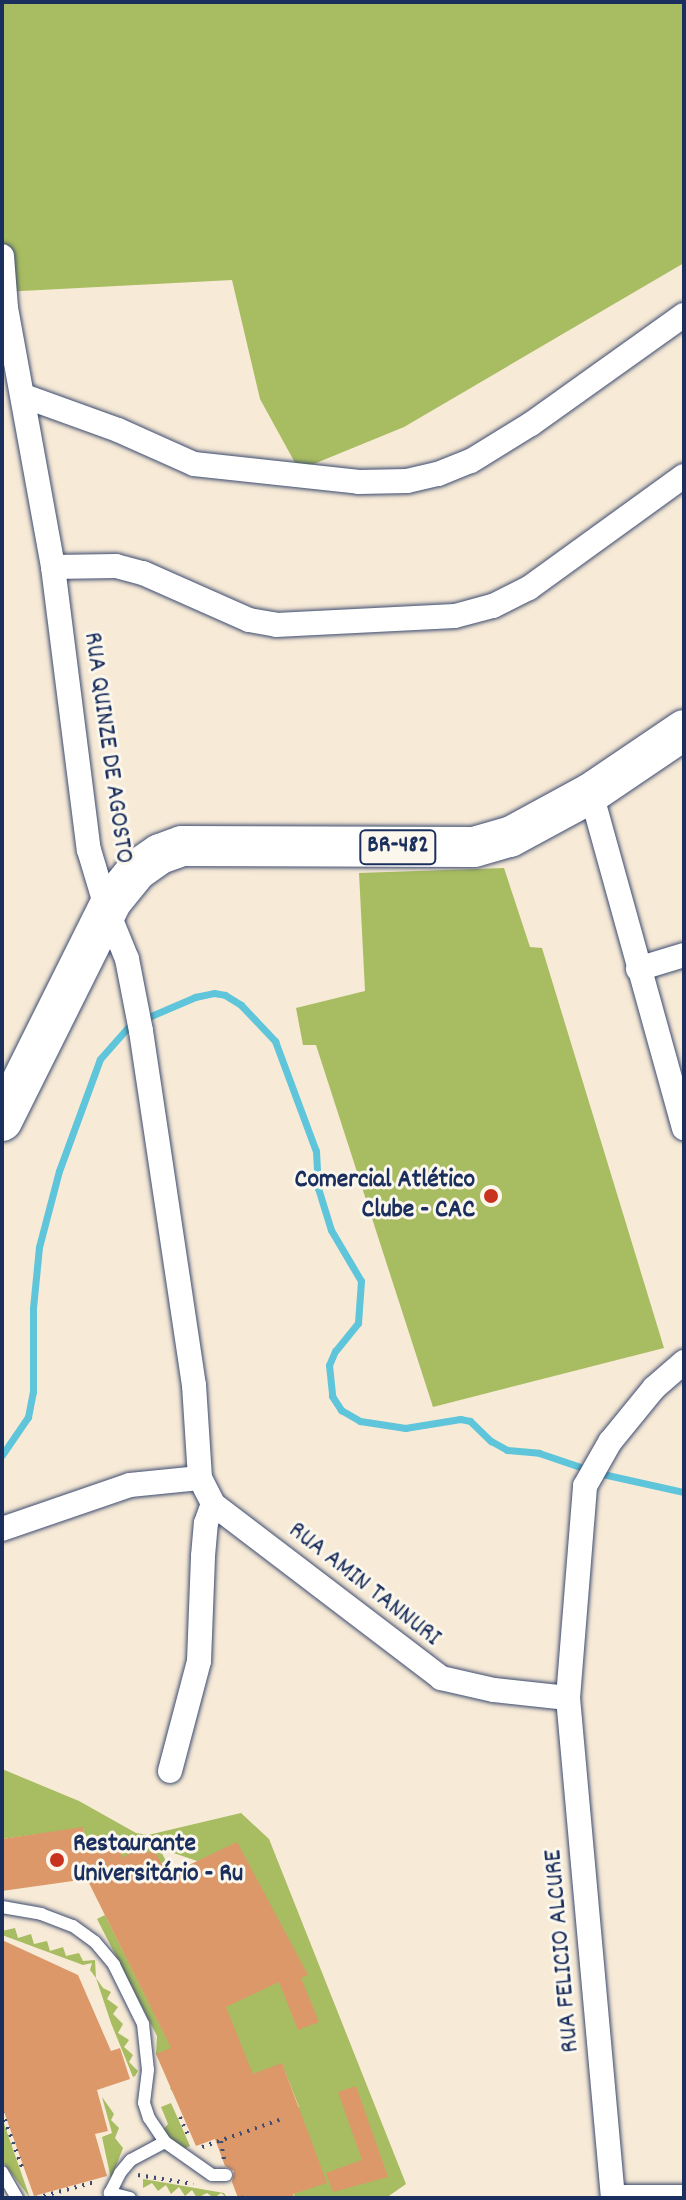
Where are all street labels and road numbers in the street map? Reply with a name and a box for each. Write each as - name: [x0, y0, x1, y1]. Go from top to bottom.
- street label: RUA QUINZE DE AGOSTO: [75, 630, 139, 866]
- road number: BR-482: [358, 827, 438, 867]
- street label: RUA AMIN TANNURI: [281, 1516, 447, 1654]
- street label: RUA FELICIO ALCURE: [539, 1848, 587, 2054]

